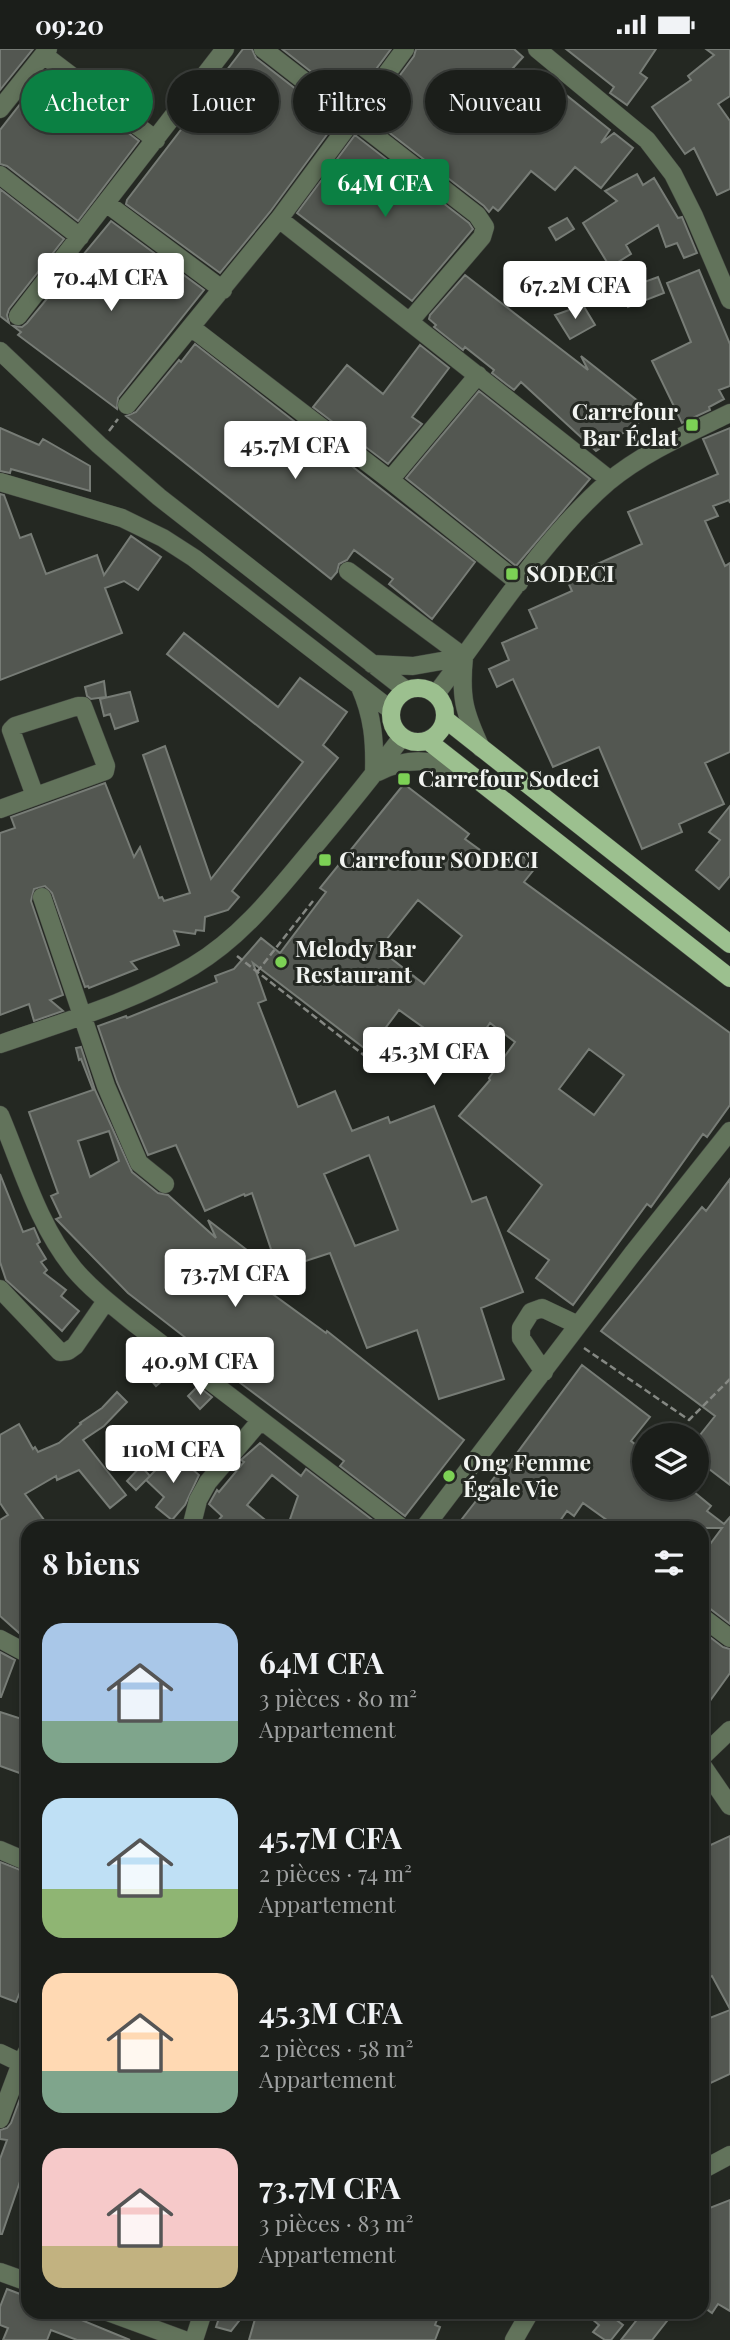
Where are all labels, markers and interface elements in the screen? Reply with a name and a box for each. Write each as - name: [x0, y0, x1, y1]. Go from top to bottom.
- text: 09:20: [35, 7, 104, 42]
- chip: Acheter: [21, 70, 153, 133]
- chip: Louer: [167, 70, 279, 133]
- chip: Filtres: [293, 70, 411, 133]
- chip: Nouveau: [425, 70, 566, 133]
- pin: 64M CFA: [320, 159, 450, 219]
- text: 64M CFA: [337, 166, 433, 197]
- pin: 70.4M CFA: [31, 253, 191, 313]
- text: 70.4M CFA: [54, 260, 168, 291]
- pin: 67.2M CFA: [495, 261, 655, 321]
- text: 67.2M CFA: [519, 268, 631, 299]
- place label: Carrefour Bar Éclat: [572, 395, 679, 452]
- marker: Carrefour Bar Éclat: [684, 417, 700, 433]
- pin: 45.7M CFA: [215, 421, 375, 481]
- text: 45.7M CFA: [240, 428, 350, 459]
- place label: SODECI: [526, 557, 615, 588]
- marker: SODECI: [504, 566, 520, 582]
- place label: Carrefour Sodeci: [418, 762, 600, 793]
- marker: Carrefour Sodeci: [396, 771, 412, 787]
- place label: Carrefour SODECI: [339, 843, 539, 874]
- marker: Carrefour SODECI: [317, 852, 333, 868]
- place label: Melody Bar Restaurant: [295, 932, 416, 989]
- marker: Melody Bar Restaurant: [273, 954, 289, 970]
- pin: 45.3M CFA: [354, 1027, 514, 1087]
- text: 45.3M CFA: [379, 1034, 489, 1065]
- pin: 73.7M CFA: [155, 1249, 315, 1309]
- text: 73.7M CFA: [181, 1256, 289, 1287]
- pin: 40.9M CFA: [120, 1337, 280, 1397]
- text: 40.9M CFA: [142, 1344, 258, 1375]
- map controls: [632, 1423, 709, 1500]
- button: layers: [632, 1423, 709, 1500]
- pin: 110M CFA: [101, 1425, 245, 1485]
- text: 110M CFA: [121, 1432, 225, 1463]
- place label: Ong Femme Égale Vie: [463, 1446, 591, 1503]
- marker: Ong Femme Égale Vie: [441, 1468, 457, 1484]
- text: 8 biens: [42, 1543, 140, 1583]
- icon: filters: [650, 1544, 688, 1582]
- text: 64M CFA: [259, 1642, 384, 1682]
- icon: home: [98, 1651, 182, 1735]
- text: 3 pièces · 80 m²: [259, 1682, 417, 1713]
- text: Appartement: [259, 1713, 396, 1744]
- text: 45.7M CFA: [259, 1817, 402, 1857]
- icon: home: [98, 1826, 182, 1910]
- text: 2 pièces · 74 m²: [259, 1857, 412, 1888]
- text: Appartement: [259, 1888, 396, 1919]
- text: 45.3M CFA: [259, 1992, 402, 2032]
- icon: home: [98, 2001, 182, 2085]
- text: 2 pièces · 58 m²: [259, 2032, 414, 2063]
- text: Appartement: [259, 2063, 396, 2094]
- text: 73.7M CFA: [259, 2167, 401, 2207]
- icon: home: [98, 2176, 182, 2260]
- text: 3 pièces · 83 m²: [259, 2207, 413, 2238]
- text: Appartement: [259, 2238, 396, 2269]

